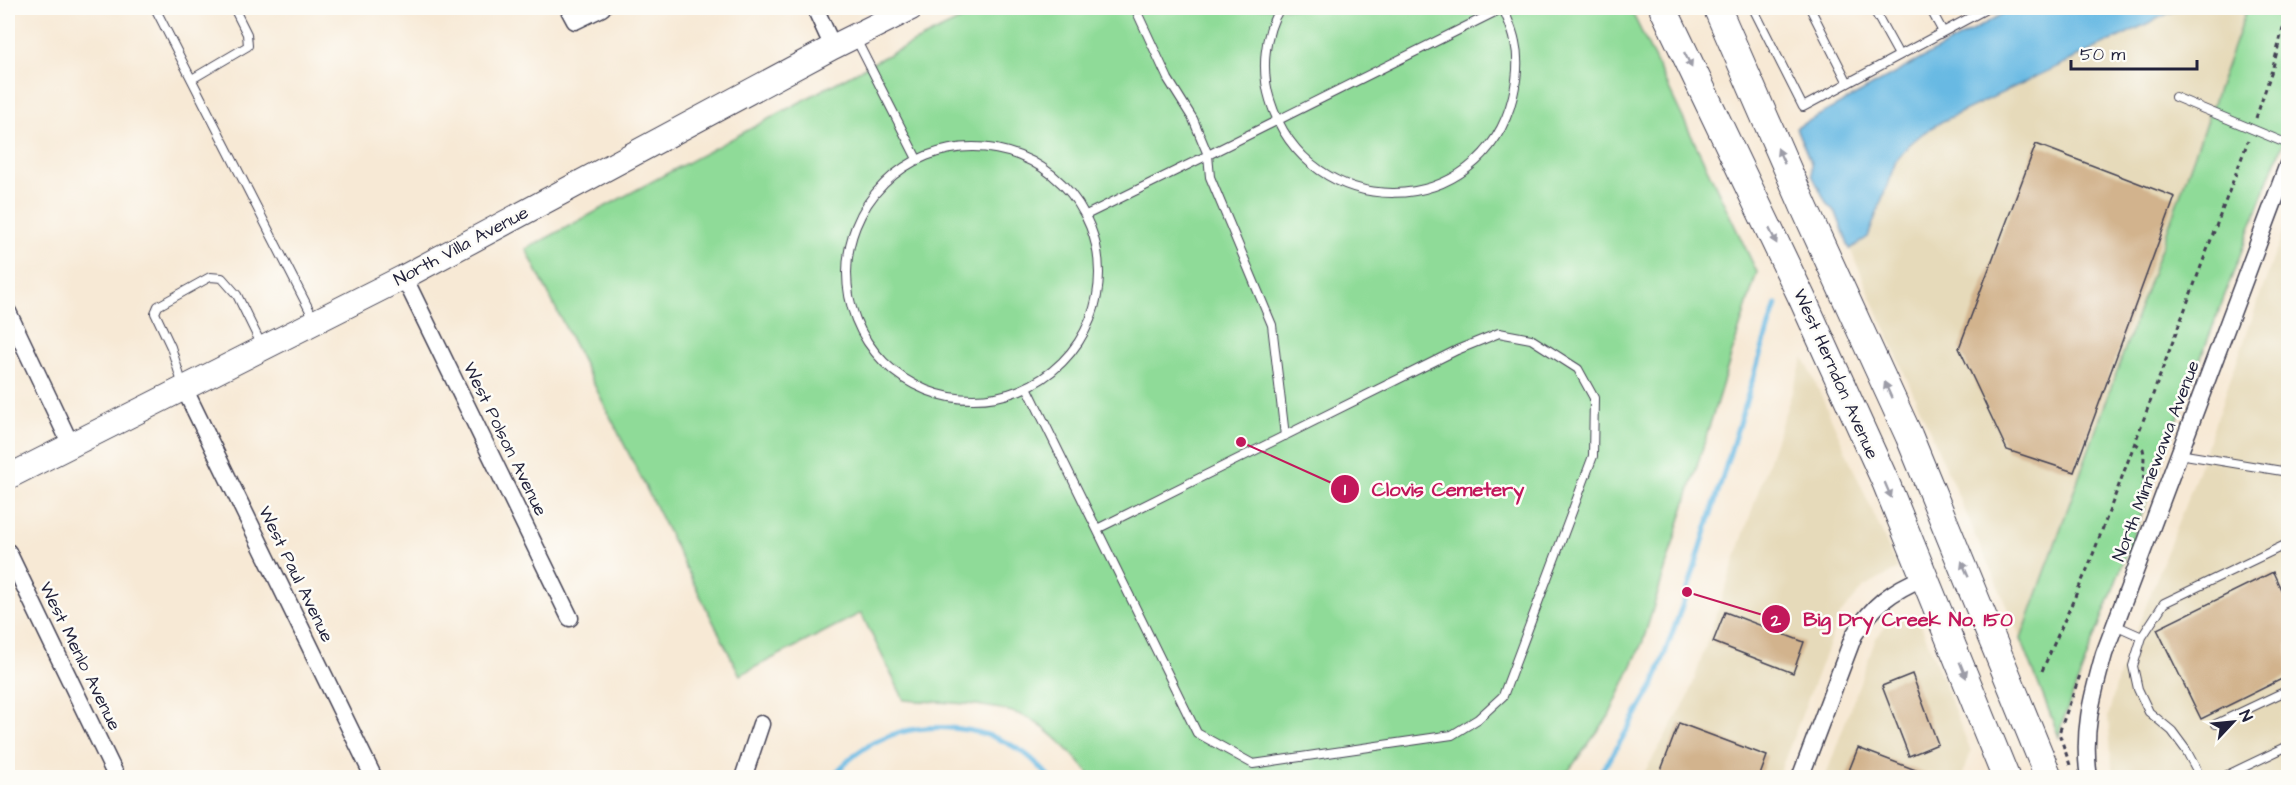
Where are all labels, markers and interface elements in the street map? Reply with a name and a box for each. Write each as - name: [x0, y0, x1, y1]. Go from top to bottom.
- scale bar: [2071, 33, 2197, 71]
- text: 50 m: [2080, 42, 2125, 67]
- one-way arrow: [1684, 52, 1693, 69]
- one-way arrow: [1776, 146, 1786, 164]
- street label: North Villa Avenue: [389, 200, 533, 292]
- one-way arrow: [1768, 227, 1777, 244]
- street label: West Herndon Avenue: [1787, 285, 1885, 463]
- street label: North Minnewawa Avenue: [2106, 357, 2206, 565]
- street label: West Polson Avenue: [457, 358, 553, 520]
- one-way arrow: [1884, 382, 1893, 399]
- callout: Clovis Cemetery: [1330, 470, 1536, 508]
- text: Clovis Cemetery: [1372, 476, 1524, 505]
- text: 1: [1344, 477, 1347, 502]
- one-way arrow: [1884, 481, 1893, 499]
- street label: West Paul Avenue: [252, 502, 340, 646]
- one-way arrow: [1960, 560, 1970, 578]
- street label: West Menlo Avenue: [33, 578, 127, 735]
- callout: Big Dry Creek No. 150: [1761, 600, 2024, 638]
- text: Big Dry Creek No. 150: [1803, 606, 2013, 635]
- text: 2: [1770, 608, 1782, 633]
- one-way arrow: [1958, 661, 1968, 679]
- north arrow: [2203, 692, 2263, 752]
- text: N: [2233, 707, 2258, 725]

